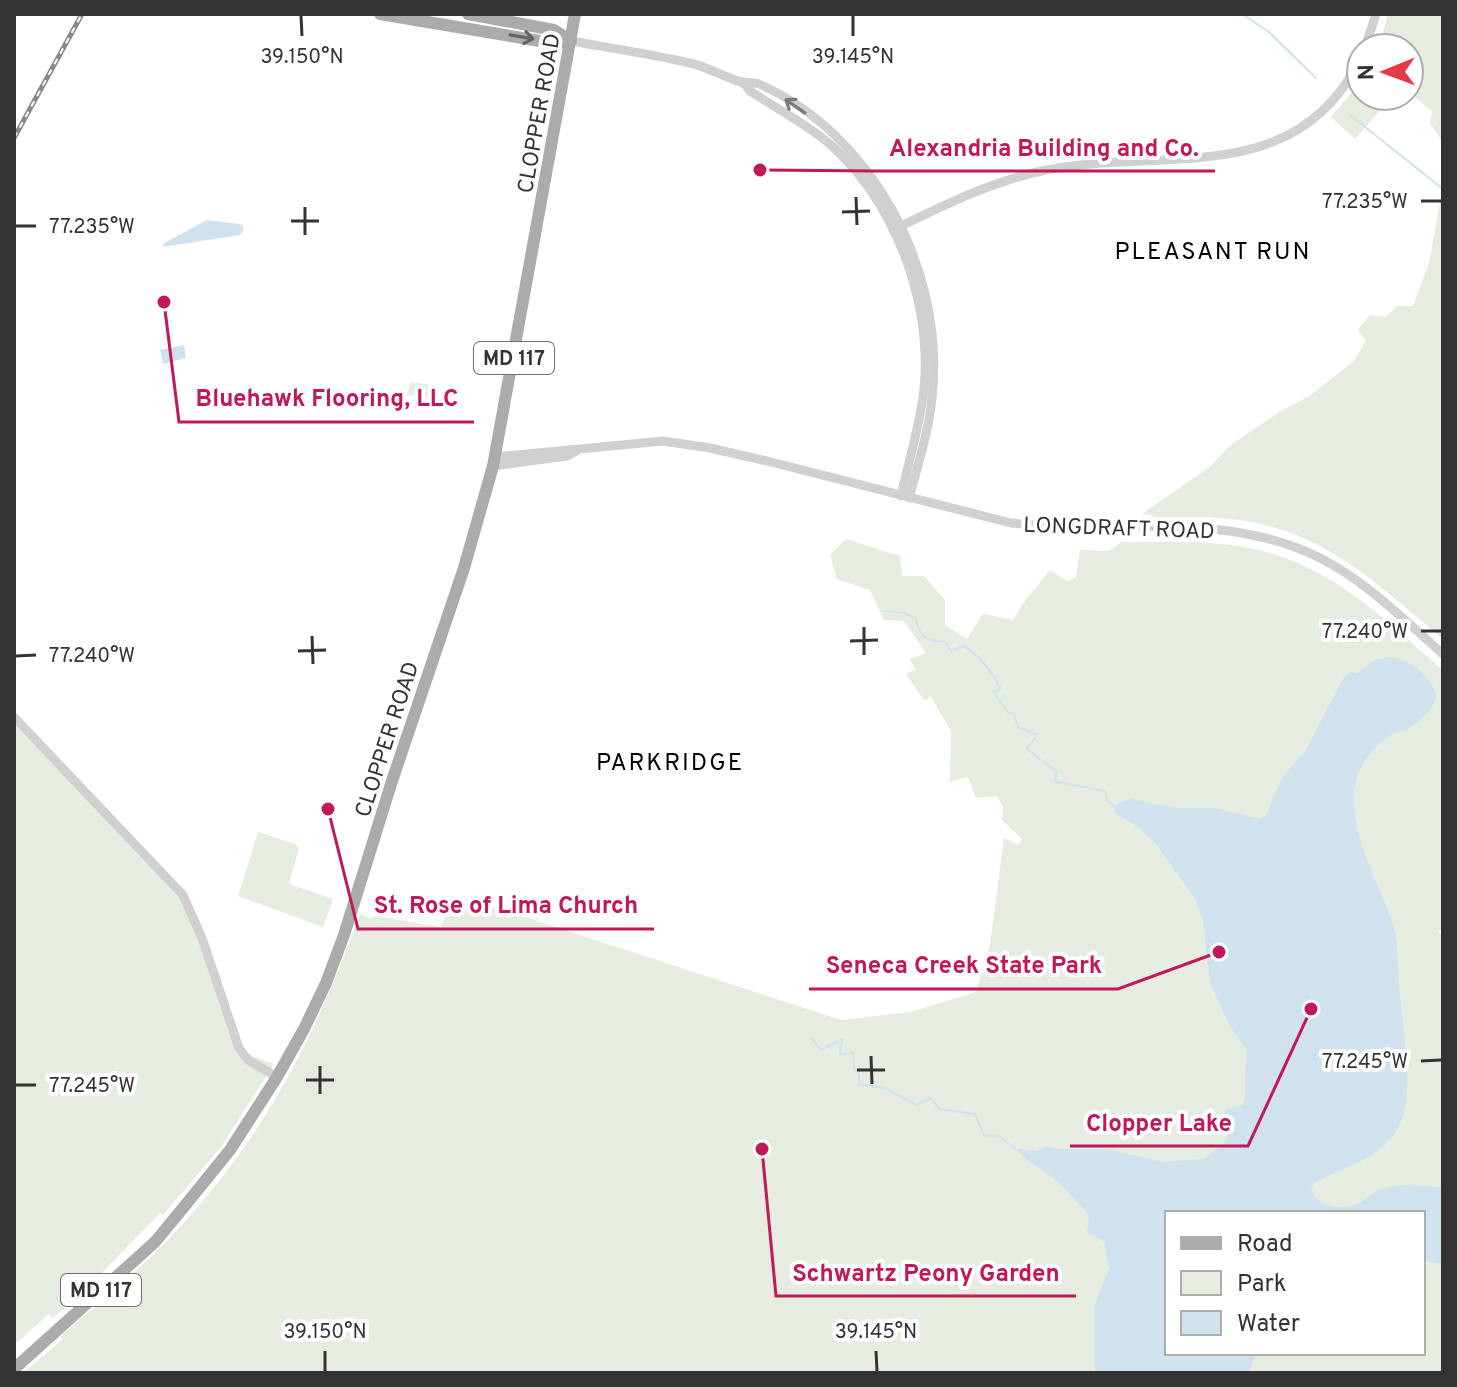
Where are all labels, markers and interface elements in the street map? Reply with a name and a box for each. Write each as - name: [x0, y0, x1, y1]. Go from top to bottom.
- one-way arrow: [508, 31, 534, 46]
- street label: CLOPPER ROAD: [513, 31, 568, 196]
- north arrow: [1345, 32, 1425, 112]
- text: 39.150°N: [260, 45, 344, 71]
- text: 39.145°N: [812, 45, 894, 71]
- text: N: [1354, 64, 1381, 80]
- one-way arrow: [785, 98, 807, 114]
- callout: Alexandria Building and Co.: [873, 123, 1215, 171]
- text: Alexandria Building and Co.: [889, 135, 1199, 165]
- text: 77.235°W: [1322, 190, 1408, 216]
- text: 77.235°W: [49, 215, 135, 241]
- district label: PLEASANT RUN: [1114, 238, 1312, 268]
- road number: MD 117: [474, 342, 554, 374]
- callout: Bluehawk Flooring, LLC: [179, 374, 474, 422]
- text: Bluehawk Flooring, LLC: [196, 385, 458, 415]
- street label: LONGDRAFT ROAD: [1023, 513, 1215, 546]
- text: 77.240°W: [1322, 620, 1408, 646]
- text: 77.240°W: [49, 644, 135, 670]
- street label: CLOPPER ROAD: [350, 659, 426, 821]
- district label: PARKRIDGE: [596, 749, 744, 779]
- callout: St. Rose of Lima Church: [358, 881, 654, 929]
- text: St. Rose of Lima Church: [374, 892, 638, 922]
- callout: Seneca Creek State Park: [809, 941, 1118, 989]
- text: Seneca Creek State Park: [826, 952, 1102, 982]
- text: 77.245°W: [1322, 1050, 1408, 1076]
- text: 77.245°W: [49, 1074, 135, 1100]
- callout: Clopper Lake: [1070, 1098, 1248, 1146]
- text: Clopper Lake: [1086, 1110, 1232, 1140]
- legend: [1165, 1211, 1425, 1355]
- text: Road: [1237, 1230, 1293, 1260]
- callout: Schwartz Peony Garden: [776, 1248, 1076, 1296]
- text: Schwartz Peony Garden: [792, 1260, 1060, 1290]
- text: Park: [1237, 1270, 1287, 1300]
- road number: MD 117: [61, 1274, 141, 1306]
- text: Water: [1237, 1310, 1300, 1340]
- text: 39.150°N: [283, 1320, 367, 1346]
- text: 39.145°N: [835, 1320, 917, 1346]

